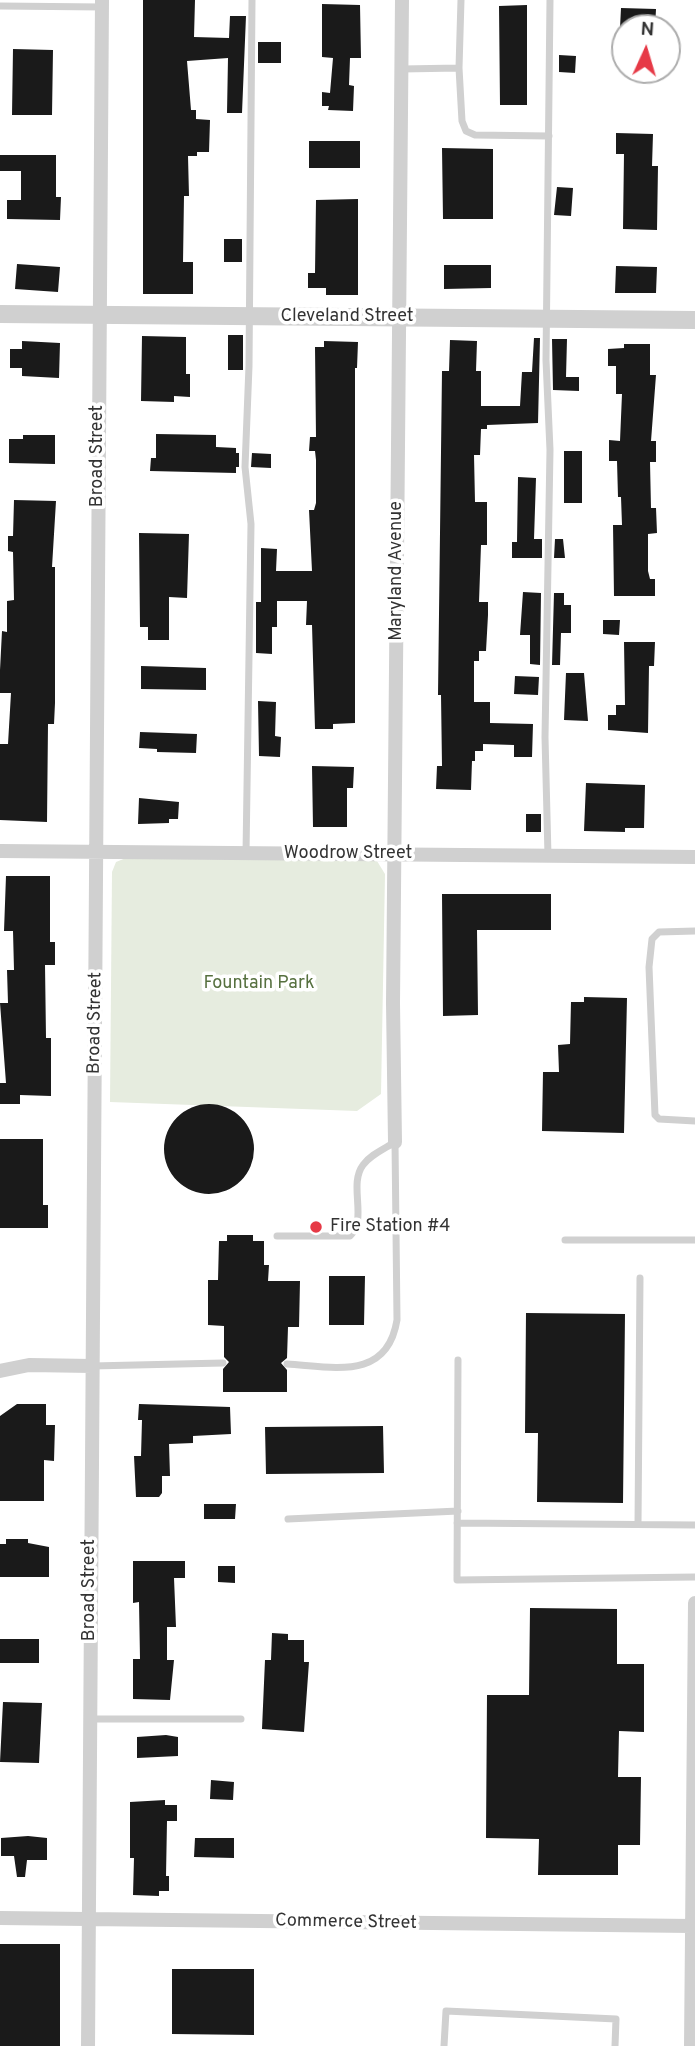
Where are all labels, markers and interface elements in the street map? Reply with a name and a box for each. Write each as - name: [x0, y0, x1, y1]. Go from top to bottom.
- north arrow: [611, 14, 681, 84]
- text: N: [640, 18, 655, 42]
- street label: Cleveland Street: [280, 306, 414, 328]
- street label: Broad Street: [87, 405, 109, 507]
- street label: Maryland Avenue: [386, 501, 408, 641]
- street label: Woodrow Street: [284, 843, 412, 865]
- street label: Broad Street: [84, 972, 108, 1074]
- park label: Fountain Park: [203, 973, 315, 995]
- place label: Fire Station #4: [330, 1216, 450, 1238]
- marker: Fire Station #4: [308, 1219, 324, 1235]
- street label: Broad Street: [79, 1539, 101, 1641]
- street label: Commerce Street: [275, 1911, 417, 1935]

